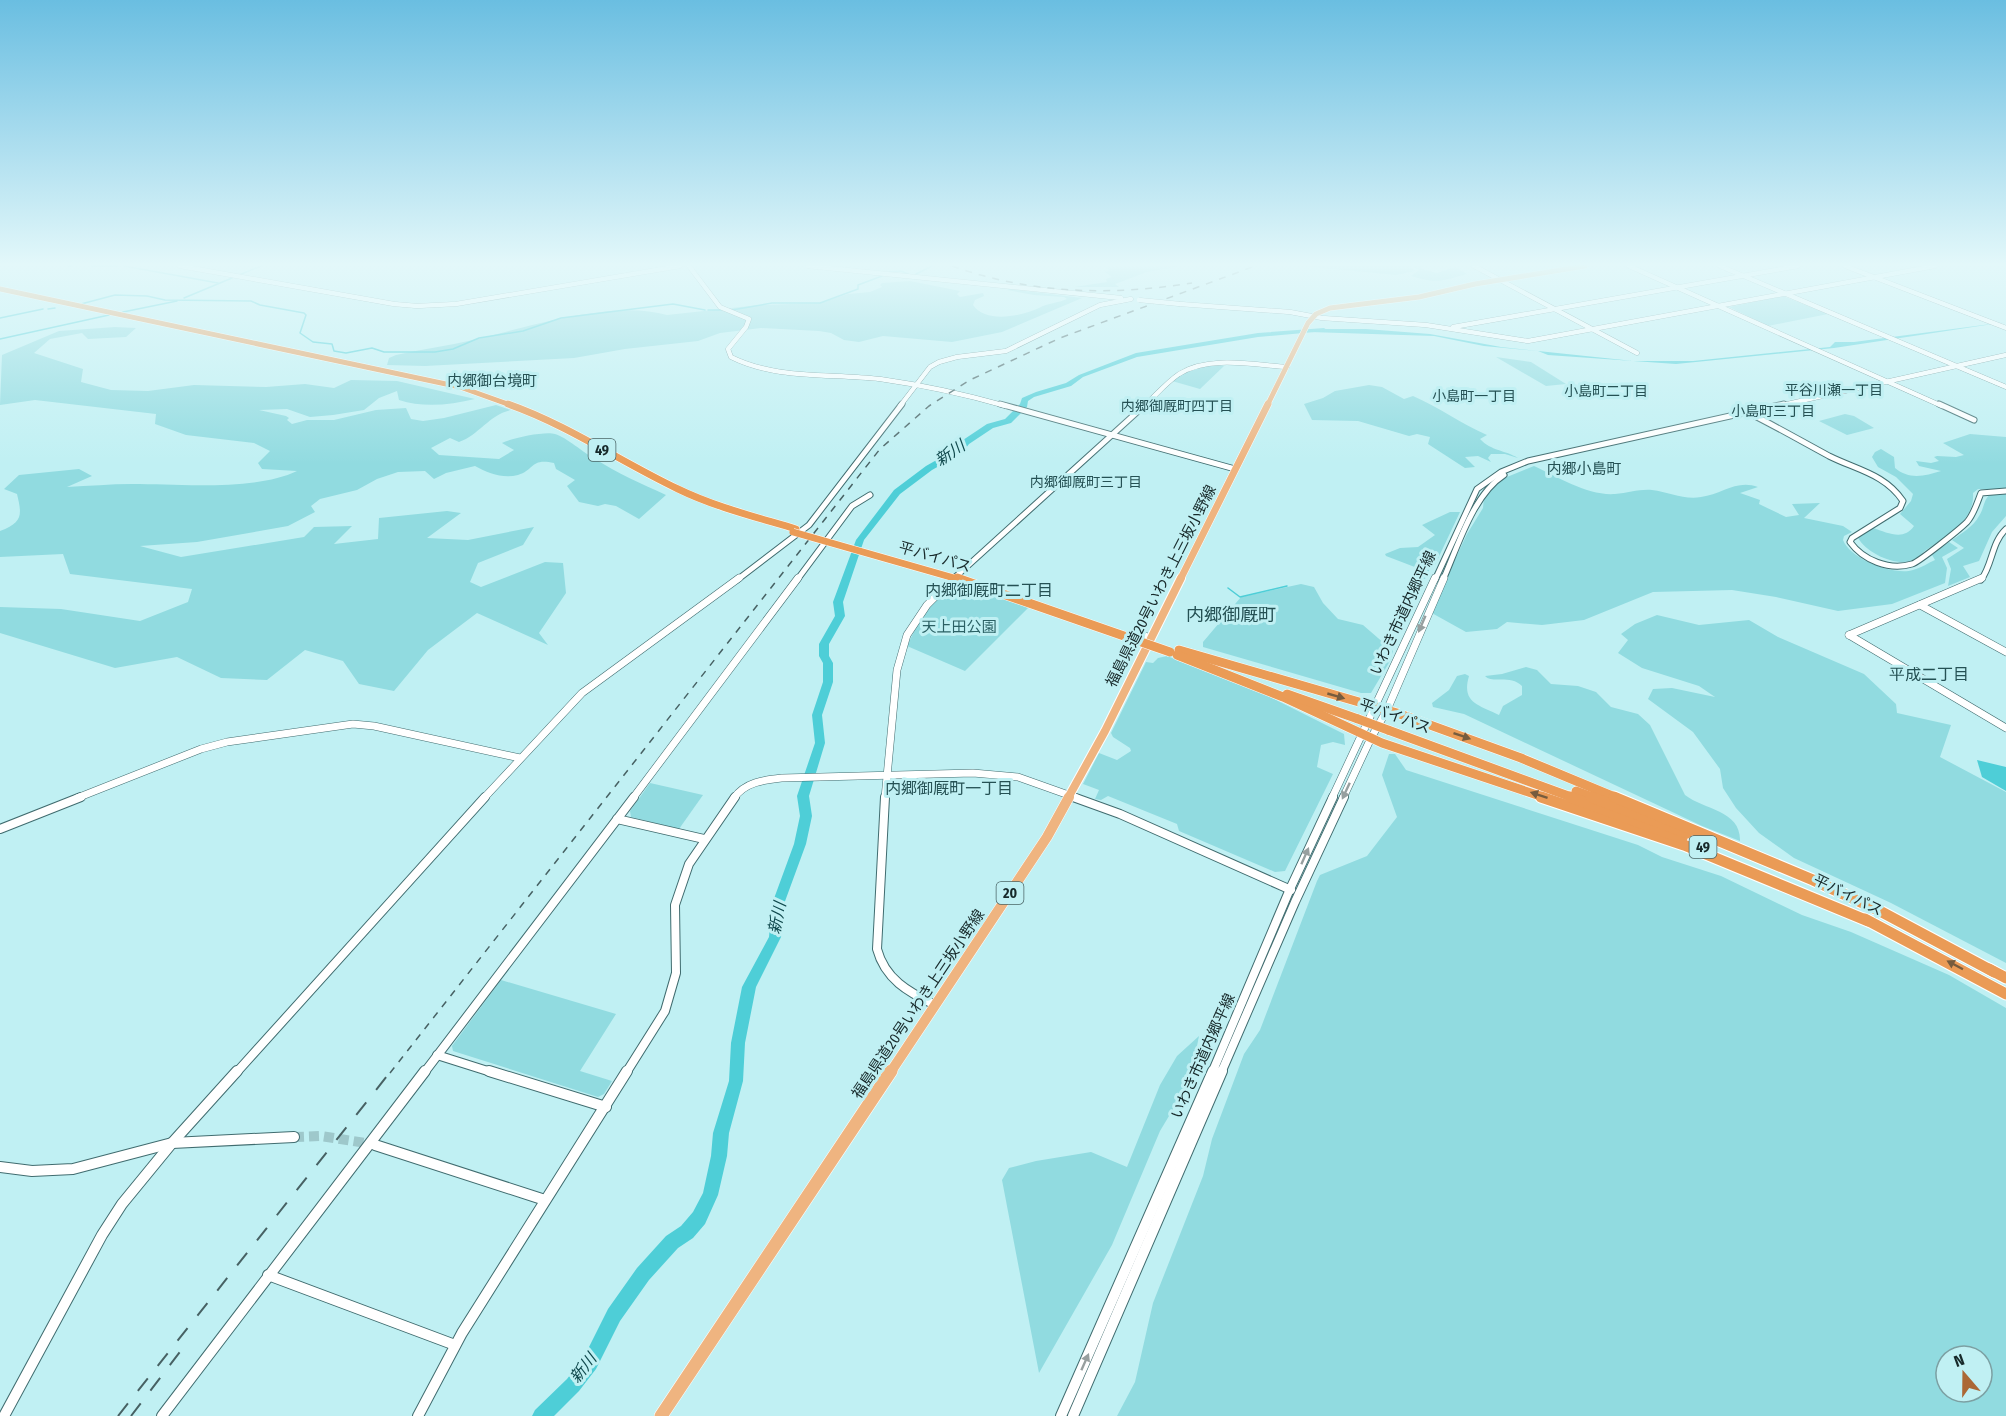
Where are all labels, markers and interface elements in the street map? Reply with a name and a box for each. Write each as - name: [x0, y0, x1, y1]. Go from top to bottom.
- district label: 内郷御台境町: [447, 372, 537, 390]
- district label: 平谷川瀬一丁目: [1785, 382, 1883, 399]
- district label: 小島町二丁目: [1564, 383, 1648, 400]
- district label: 小島町一丁目: [1432, 388, 1516, 405]
- district label: 内郷御厩町四丁目: [1121, 398, 1233, 415]
- district label: 小島町三丁目: [1731, 403, 1815, 420]
- water label: 新川: [931, 435, 970, 470]
- road number: 49: [588, 439, 616, 461]
- district label: 内郷小島町: [1546, 460, 1622, 478]
- district label: 内郷御厩町三丁目: [1030, 474, 1142, 491]
- street label: 福島県道20号いわき上三坂小野線: [1102, 482, 1220, 690]
- street label: 平バイパス: [897, 538, 973, 576]
- street label: いわき市道内郷平線: [1366, 548, 1440, 678]
- district label: 内郷御厩町二丁目: [925, 581, 1053, 600]
- district label: 内郷御厩町: [1186, 604, 1276, 626]
- one-way arrow: [1418, 616, 1427, 633]
- park label: 天上田公園: [921, 618, 997, 636]
- district label: 平成二丁目: [1889, 665, 1969, 684]
- one-way arrow: [1327, 691, 1345, 701]
- street label: 平バイパス: [1357, 695, 1433, 737]
- one-way arrow: [1453, 731, 1471, 741]
- district label: 内郷御厩町一丁目: [885, 779, 1013, 798]
- one-way arrow: [1342, 782, 1351, 799]
- one-way arrow: [1530, 789, 1548, 799]
- road number: 49: [1690, 836, 1716, 858]
- one-way arrow: [1300, 847, 1310, 865]
- street label: 平バイパス: [1810, 871, 1886, 919]
- road number: 20: [996, 882, 1024, 904]
- water label: 新川: [765, 899, 790, 936]
- street label: 福島県道20号いわき上三坂小野線: [848, 906, 988, 1102]
- one-way arrow: [1946, 960, 1963, 970]
- street label: いわき市道内郷平線: [1167, 991, 1239, 1121]
- north arrow: [1934, 1344, 1994, 1404]
- water label: 新川: [566, 1348, 602, 1386]
- text: N: [1951, 1350, 1967, 1371]
- one-way arrow: [1080, 1353, 1090, 1371]

